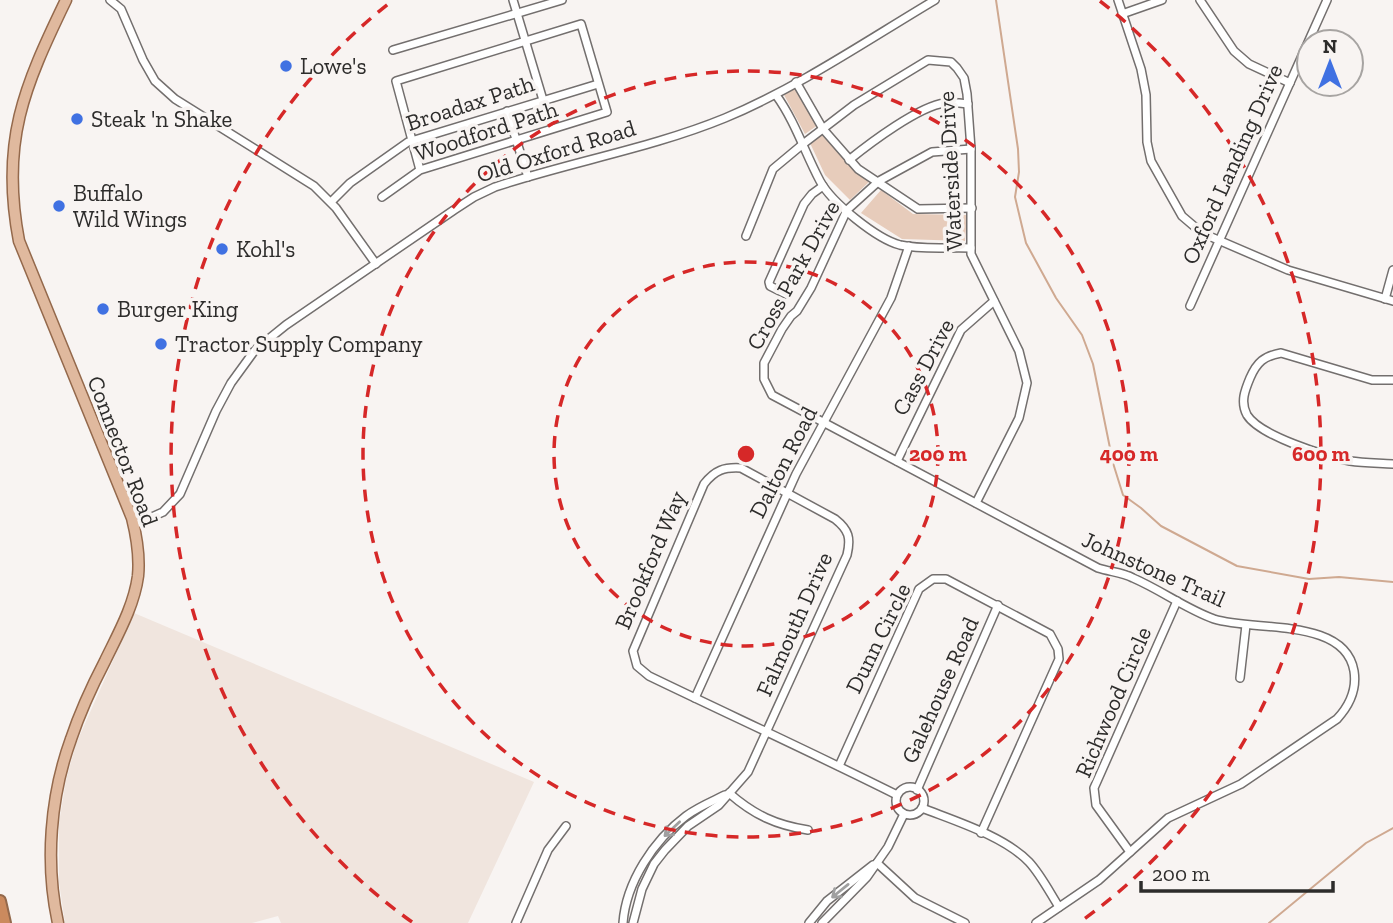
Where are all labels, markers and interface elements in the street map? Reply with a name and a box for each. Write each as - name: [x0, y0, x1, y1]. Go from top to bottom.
- north arrow: [1295, 28, 1365, 98]
- text: N: [1323, 35, 1337, 58]
- place label: Lowe's: [300, 52, 367, 80]
- marker: Lowe's: [278, 58, 294, 74]
- street label: Oxford Landing Drive: [1175, 60, 1289, 268]
- street label: Broadax Path: [403, 69, 538, 137]
- street label: Waterside Drive: [932, 90, 968, 252]
- street label: Woodford Path: [411, 95, 561, 167]
- place label: Steak 'n Shake: [91, 105, 232, 133]
- marker: Steak 'n Shake: [69, 111, 85, 127]
- street label: Old Oxford Road: [473, 113, 639, 188]
- place label: Buffalo Wild Wings: [73, 179, 187, 233]
- street label: Cross Park Drive: [740, 195, 846, 355]
- marker: Buffalo Wild Wings: [51, 198, 67, 214]
- place label: Kohl's: [236, 235, 295, 263]
- marker: Kohl's: [214, 241, 230, 257]
- place label: Burger King: [117, 295, 239, 323]
- marker: Burger King: [95, 301, 111, 317]
- street label: Cass Drive: [886, 314, 960, 420]
- place label: Tractor Supply Company: [175, 330, 423, 358]
- marker: Tractor Supply Company: [153, 336, 169, 352]
- street label: Connector Road: [81, 372, 165, 530]
- street label: Dalton Road: [743, 401, 823, 522]
- text: 200 m: [909, 441, 967, 466]
- text: 400 m: [1100, 441, 1159, 466]
- text: 600 m: [1292, 441, 1350, 466]
- centre of rings: [734, 442, 758, 466]
- street label: Brookford Way: [608, 486, 692, 633]
- street label: Johnstone Trail: [1078, 525, 1230, 613]
- street label: Falmouth Drive: [750, 548, 838, 700]
- street label: Dunn Circle: [839, 578, 917, 698]
- street label: Galehouse Road: [895, 612, 985, 767]
- street label: Richwood Circle: [1069, 622, 1157, 782]
- one-way arrow: [663, 821, 681, 837]
- scale bar: [1141, 850, 1334, 894]
- text: 200 m: [1152, 861, 1210, 886]
- one-way arrow: [832, 883, 850, 898]

